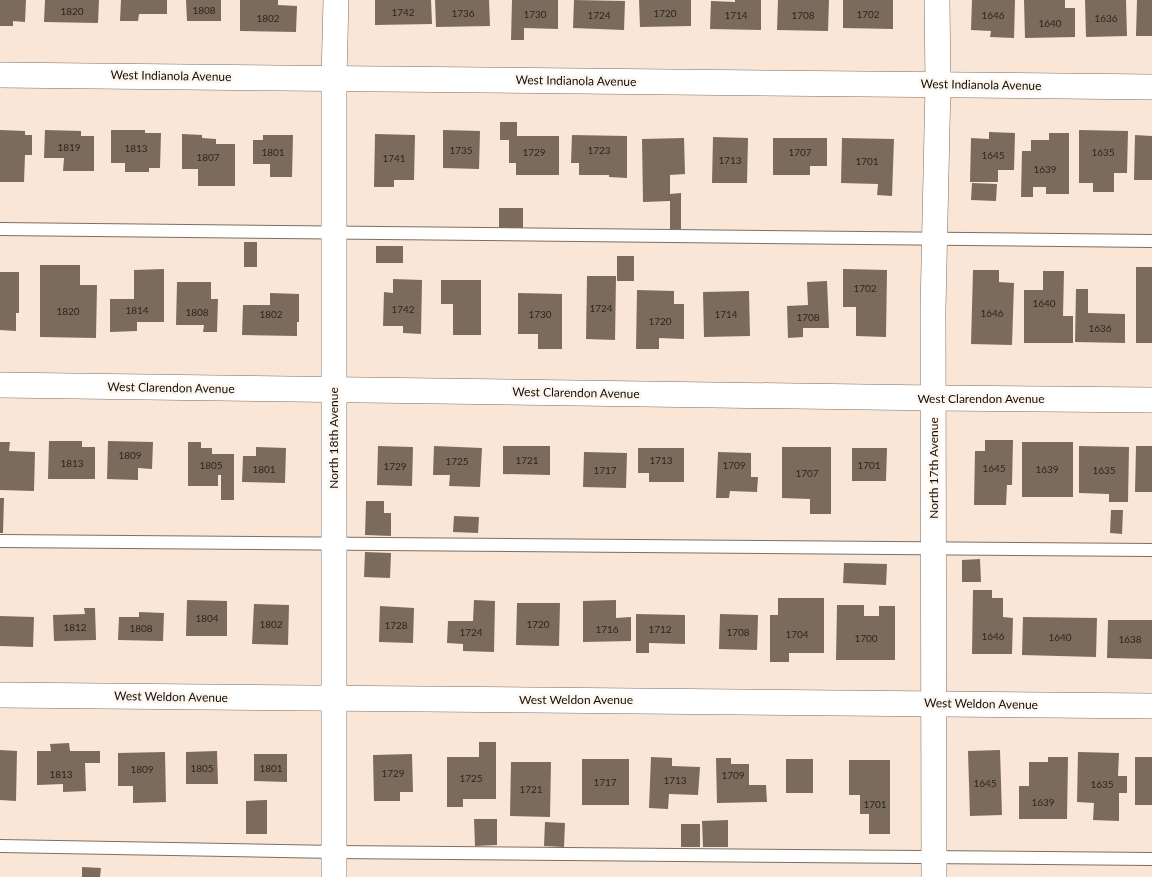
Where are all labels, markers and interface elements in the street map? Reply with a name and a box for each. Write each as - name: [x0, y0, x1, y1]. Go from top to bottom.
- house number: 1808: [192, 4, 216, 16]
- house number: 1820: [60, 5, 84, 17]
- house number: 1742: [391, 6, 415, 18]
- house number: 1736: [451, 7, 475, 19]
- house number: 1720: [653, 7, 677, 19]
- house number: 1730: [523, 8, 547, 20]
- house number: 1702: [856, 8, 880, 20]
- house number: 1724: [587, 9, 611, 21]
- house number: 1714: [724, 9, 748, 21]
- house number: 1708: [791, 9, 815, 21]
- house number: 1646: [981, 9, 1005, 21]
- house number: 1802: [256, 12, 280, 24]
- house number: 1636: [1094, 12, 1118, 24]
- house number: 1640: [1038, 17, 1062, 29]
- street label: West Indianola Avenue: [110, 67, 232, 84]
- street label: West Indianola Avenue: [515, 72, 637, 89]
- street label: West Indianola Avenue: [920, 76, 1042, 93]
- house number: 1819: [57, 141, 81, 153]
- house number: 1813: [124, 142, 148, 154]
- house number: 1735: [449, 144, 473, 156]
- house number: 1723: [587, 144, 611, 156]
- house number: 1801: [261, 146, 285, 158]
- house number: 1729: [522, 146, 546, 158]
- house number: 1707: [788, 146, 812, 158]
- house number: 1635: [1091, 146, 1115, 158]
- house number: 1645: [981, 149, 1005, 161]
- house number: 1807: [196, 151, 220, 163]
- house number: 1741: [382, 152, 406, 164]
- house number: 1713: [718, 154, 742, 166]
- house number: 1701: [855, 155, 879, 167]
- house number: 1639: [1033, 163, 1057, 175]
- house number: 1702: [853, 282, 877, 294]
- house number: 1640: [1032, 297, 1056, 309]
- house number: 1724: [589, 302, 613, 314]
- house number: 1742: [391, 303, 415, 315]
- house number: 1814: [125, 304, 149, 316]
- house number: 1820: [56, 305, 80, 317]
- house number: 1808: [185, 306, 209, 318]
- house number: 1646: [980, 307, 1004, 319]
- house number: 1802: [259, 308, 283, 320]
- house number: 1730: [528, 308, 552, 320]
- house number: 1714: [714, 308, 738, 320]
- house number: 1708: [796, 311, 820, 323]
- house number: 1720: [648, 315, 672, 327]
- house number: 1636: [1088, 322, 1112, 334]
- street label: West Clarendon Avenue: [107, 379, 235, 396]
- street label: West Clarendon Avenue: [512, 384, 640, 401]
- street label: North 18th Avenue: [326, 387, 341, 489]
- street label: West Clarendon Avenue: [917, 391, 1045, 406]
- street label: North 17th Avenue: [926, 417, 941, 519]
- house number: 1809: [118, 449, 142, 461]
- house number: 1721: [515, 454, 539, 466]
- house number: 1713: [649, 454, 673, 466]
- house number: 1725: [445, 455, 469, 467]
- house number: 1813: [60, 457, 84, 469]
- house number: 1805: [199, 459, 223, 471]
- house number: 1709: [722, 459, 746, 471]
- house number: 1701: [857, 459, 881, 471]
- house number: 1729: [383, 460, 407, 472]
- house number: 1645: [982, 462, 1006, 474]
- house number: 1801: [252, 463, 276, 475]
- house number: 1639: [1035, 463, 1059, 475]
- house number: 1717: [593, 464, 617, 476]
- house number: 1635: [1092, 464, 1116, 476]
- house number: 1707: [795, 467, 819, 479]
- house number: 1804: [195, 612, 219, 624]
- house number: 1802: [259, 618, 283, 630]
- house number: 1720: [526, 618, 550, 630]
- house number: 1728: [384, 619, 408, 631]
- house number: 1812: [63, 621, 87, 633]
- house number: 1808: [129, 622, 153, 634]
- house number: 1716: [595, 623, 619, 635]
- house number: 1712: [648, 623, 672, 635]
- house number: 1724: [459, 626, 483, 638]
- house number: 1708: [726, 626, 750, 638]
- house number: 1704: [785, 628, 809, 640]
- house number: 1646: [981, 630, 1005, 642]
- house number: 1640: [1048, 631, 1072, 643]
- house number: 1700: [854, 632, 878, 644]
- house number: 1638: [1118, 633, 1142, 645]
- street label: West Weldon Avenue: [114, 688, 228, 705]
- street label: West Weldon Avenue: [519, 692, 633, 707]
- street label: West Weldon Avenue: [924, 695, 1038, 712]
- house number: 1805: [190, 762, 214, 774]
- house number: 1801: [259, 762, 283, 774]
- house number: 1809: [130, 763, 154, 775]
- house number: 1729: [381, 767, 405, 779]
- house number: 1813: [49, 768, 73, 780]
- house number: 1709: [721, 769, 745, 781]
- house number: 1725: [459, 772, 483, 784]
- house number: 1713: [663, 774, 687, 786]
- house number: 1717: [593, 776, 617, 788]
- house number: 1645: [973, 777, 997, 789]
- house number: 1635: [1090, 778, 1114, 790]
- house number: 1721: [519, 783, 543, 795]
- house number: 1639: [1031, 796, 1055, 808]
- house number: 1701: [863, 798, 887, 810]

